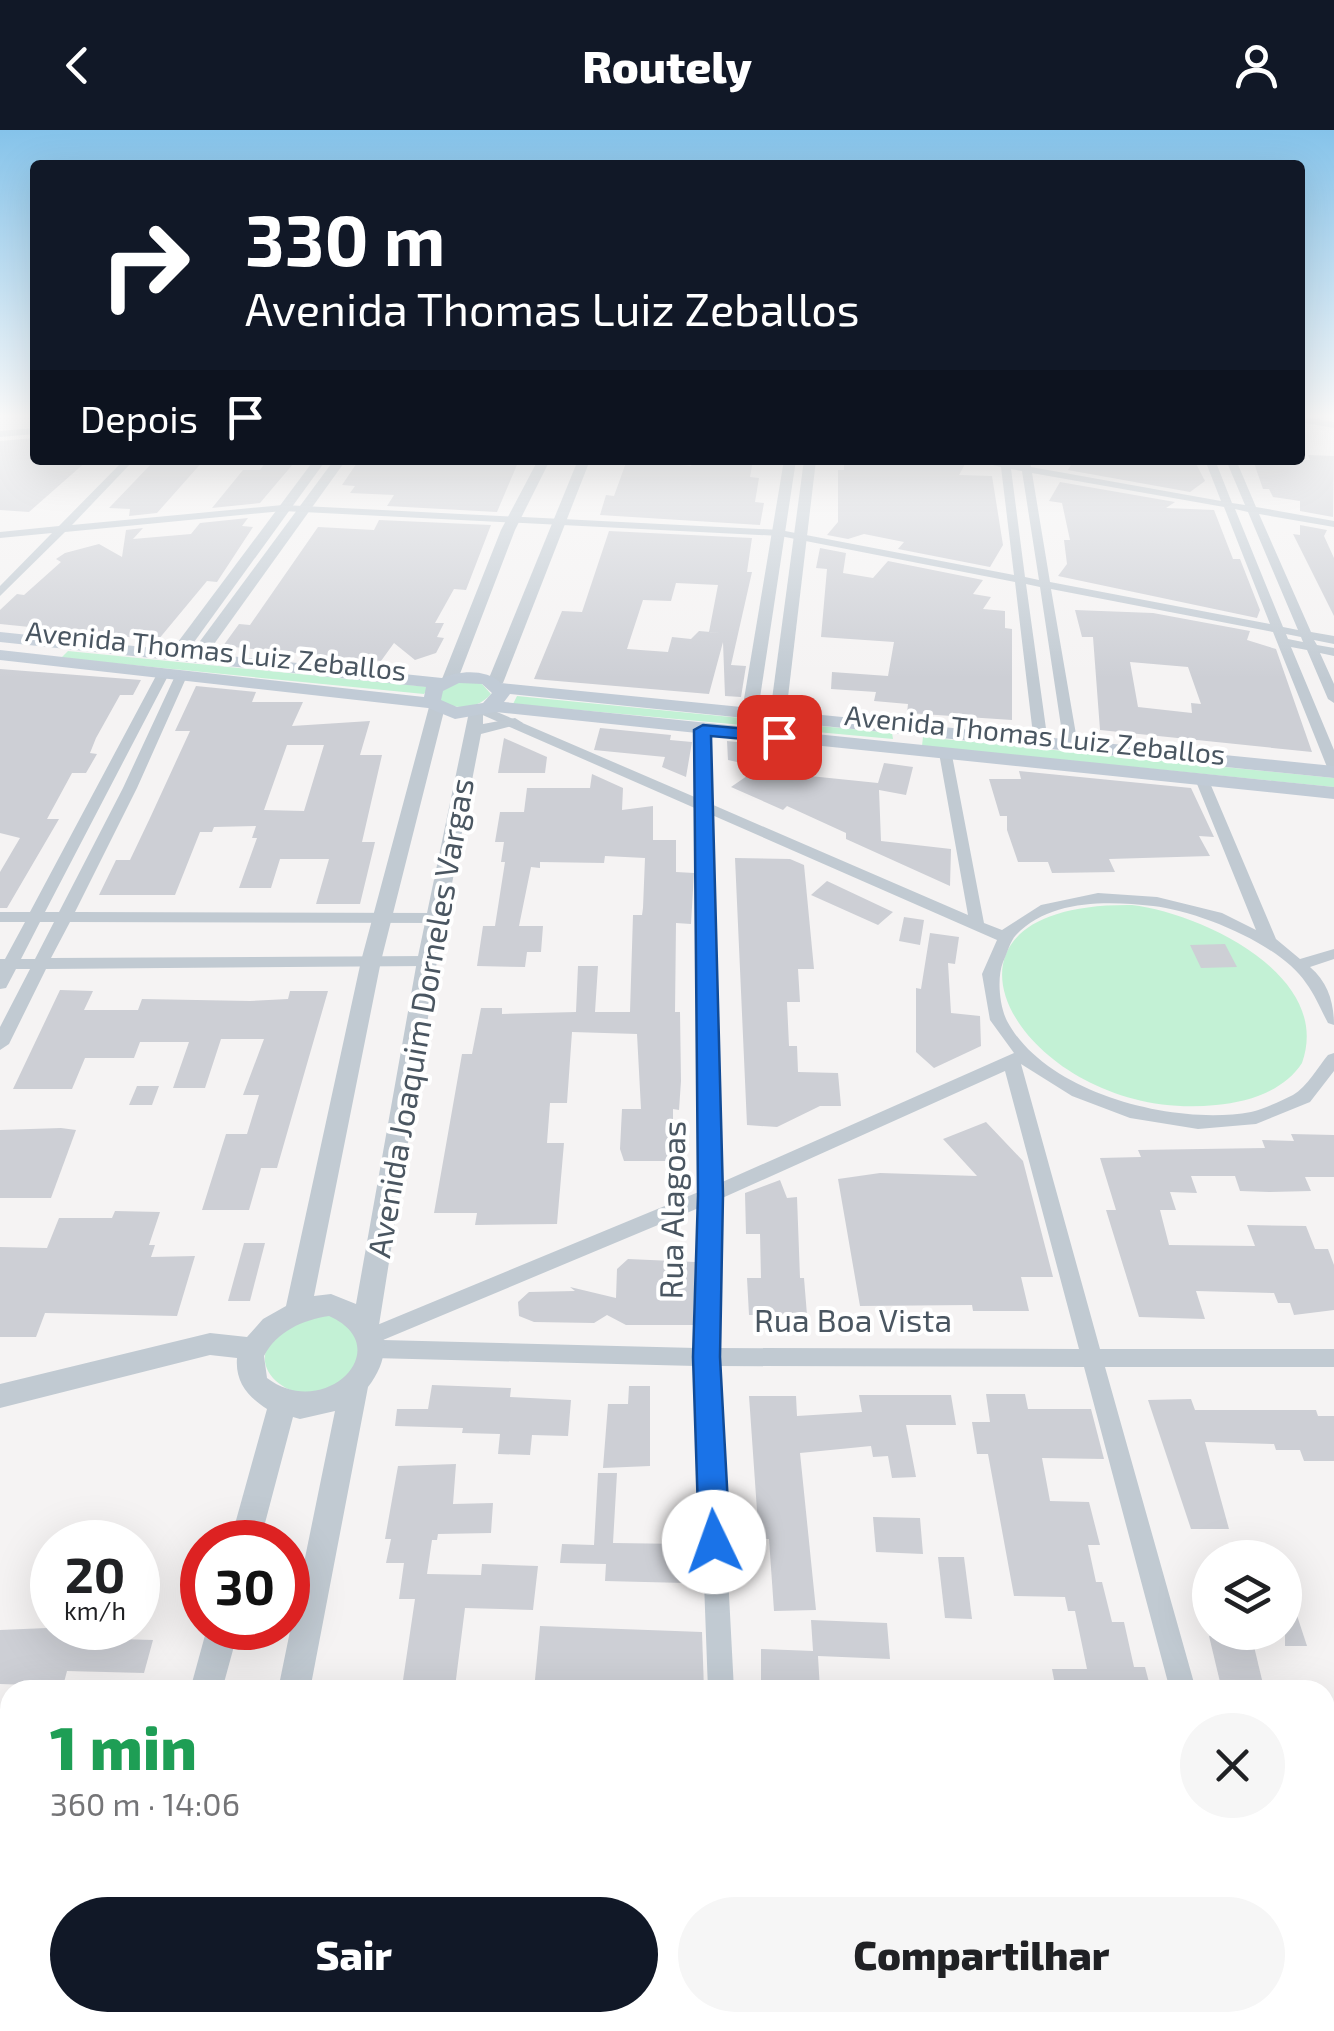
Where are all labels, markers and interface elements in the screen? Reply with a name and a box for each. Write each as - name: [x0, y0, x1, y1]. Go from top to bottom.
- icon: back: [50, 38, 105, 93]
- text: Routely: [582, 38, 752, 92]
- icon: person: [1229, 38, 1284, 93]
- text: 330 m: [245, 196, 445, 280]
- icon: right: [80, 200, 210, 330]
- text: Avenida Thomas Luiz Zeballos: [245, 281, 860, 335]
- icon: arrive: [218, 390, 273, 445]
- text: Depois: [80, 395, 198, 441]
- street label: Avenida Thomas Luiz Zeballos: [24, 613, 408, 687]
- pin: [737, 695, 822, 780]
- street label: Avenida Thomas Luiz Zeballos: [843, 697, 1227, 771]
- icon: arrive: [752, 710, 807, 765]
- street label: Avenida Joaquim Dorneles Vargas: [358, 775, 480, 1260]
- street label: Rua Alagoas: [650, 1120, 692, 1300]
- street label: Rua Boa Vista: [754, 1300, 952, 1338]
- position arrow: [662, 1490, 766, 1594]
- speed limit sign: 30: [180, 1520, 310, 1650]
- map controls: [1192, 1540, 1302, 1650]
- button: layers: [1192, 1540, 1302, 1650]
- text: 20: [65, 1543, 125, 1603]
- text: km/h: [64, 1595, 126, 1625]
- text: 1 min: [50, 1710, 197, 1782]
- button: close: [1180, 1713, 1285, 1818]
- text: 360 m · 14:06: [50, 1784, 240, 1822]
- button: Sair: [50, 1897, 658, 2012]
- button: Compartilhar: [678, 1897, 1285, 2012]

